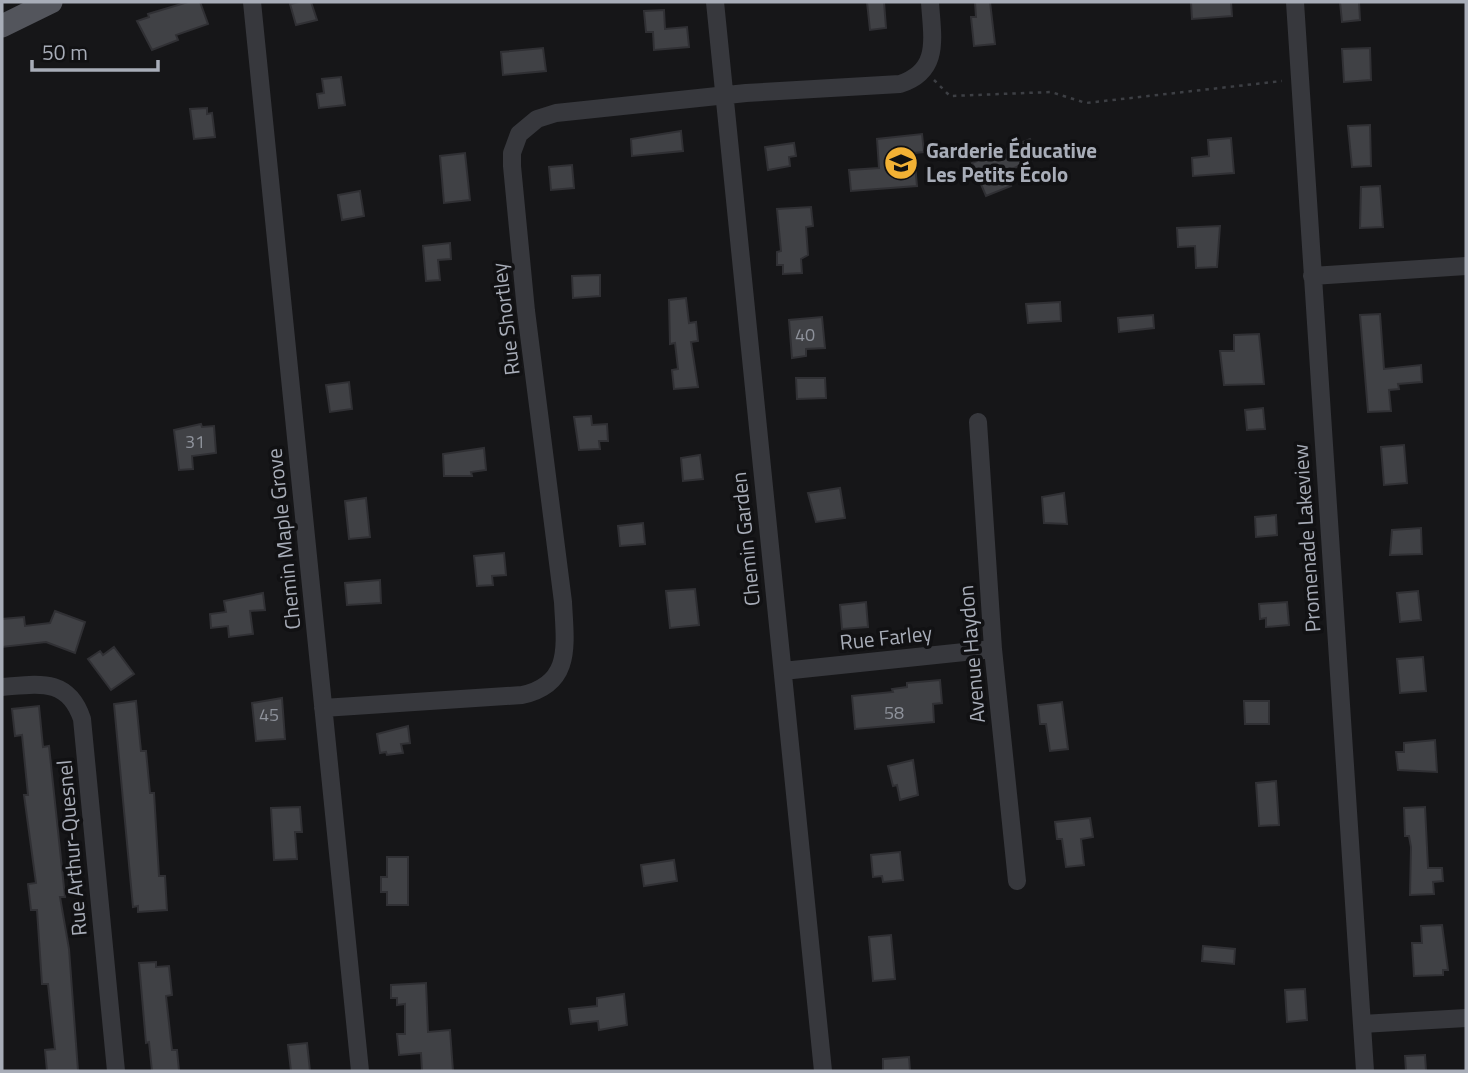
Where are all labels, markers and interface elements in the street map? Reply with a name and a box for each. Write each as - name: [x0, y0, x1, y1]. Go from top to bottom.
- scale bar: [32, 28, 158, 72]
- text: 50 m: [42, 36, 88, 68]
- place label: Garderie Éducative Les Petits Écolo: [926, 134, 1097, 190]
- school or university icon: Garderie Éducative Les Petits Écolo: [882, 144, 920, 182]
- street label: Rue Shortley: [482, 261, 528, 377]
- house number: 40: [795, 321, 815, 348]
- house number: 31: [185, 428, 205, 455]
- street label: Promenade Lakeview: [1283, 443, 1329, 633]
- street label: Chemin Maple Grove: [258, 447, 308, 631]
- street label: Chemin Garden: [722, 470, 768, 608]
- street label: Avenue Haydon: [949, 584, 993, 724]
- street label: Rue Farley: [838, 616, 934, 658]
- house number: 58: [884, 699, 904, 726]
- house number: 45: [259, 701, 279, 728]
- street label: Rue Arthur-Quesnel: [47, 759, 95, 937]

